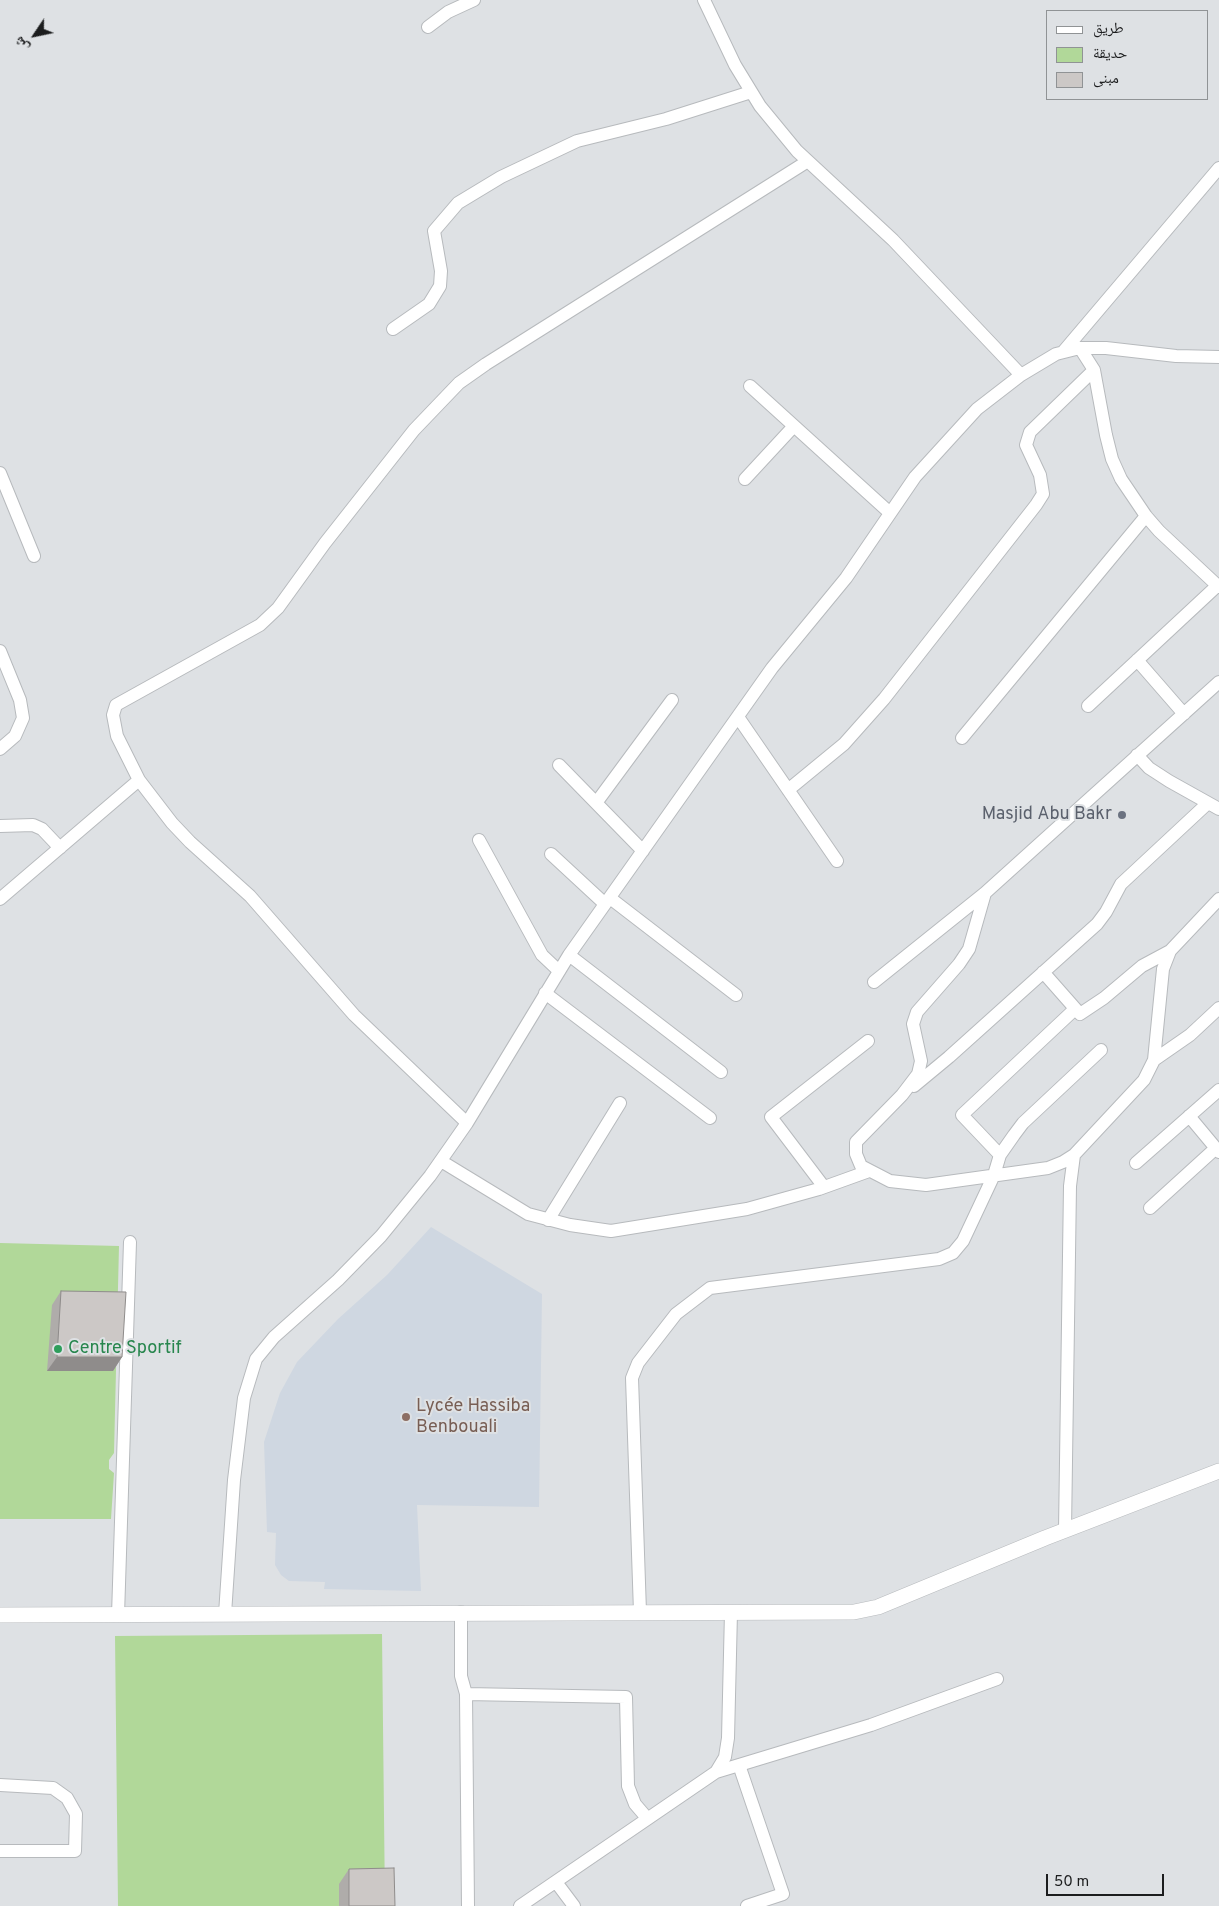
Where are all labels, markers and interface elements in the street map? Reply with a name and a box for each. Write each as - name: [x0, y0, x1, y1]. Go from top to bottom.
- north arrow: [10, 10, 60, 60]
- legend: [1046, 10, 1209, 100]
- text: طريق: [1093, 20, 1124, 39]
- text: ش: [11, 33, 33, 55]
- text: حديقة: [1093, 45, 1127, 64]
- text: مبنى: [1093, 70, 1119, 89]
- place label: Masjid Abu Bakr: [982, 804, 1112, 826]
- marker: Masjid Abu Bakr: [1116, 809, 1128, 821]
- place label: Centre Sportif: [68, 1338, 181, 1360]
- marker: Centre Sportif: [52, 1343, 64, 1355]
- place label: Lycée Hassiba Benbouali: [416, 1396, 530, 1438]
- marker: Lycée Hassiba Benbouali: [400, 1411, 412, 1423]
- scale bar: [1049, 1864, 1166, 1896]
- text: 50 m: [1054, 1873, 1089, 1892]

